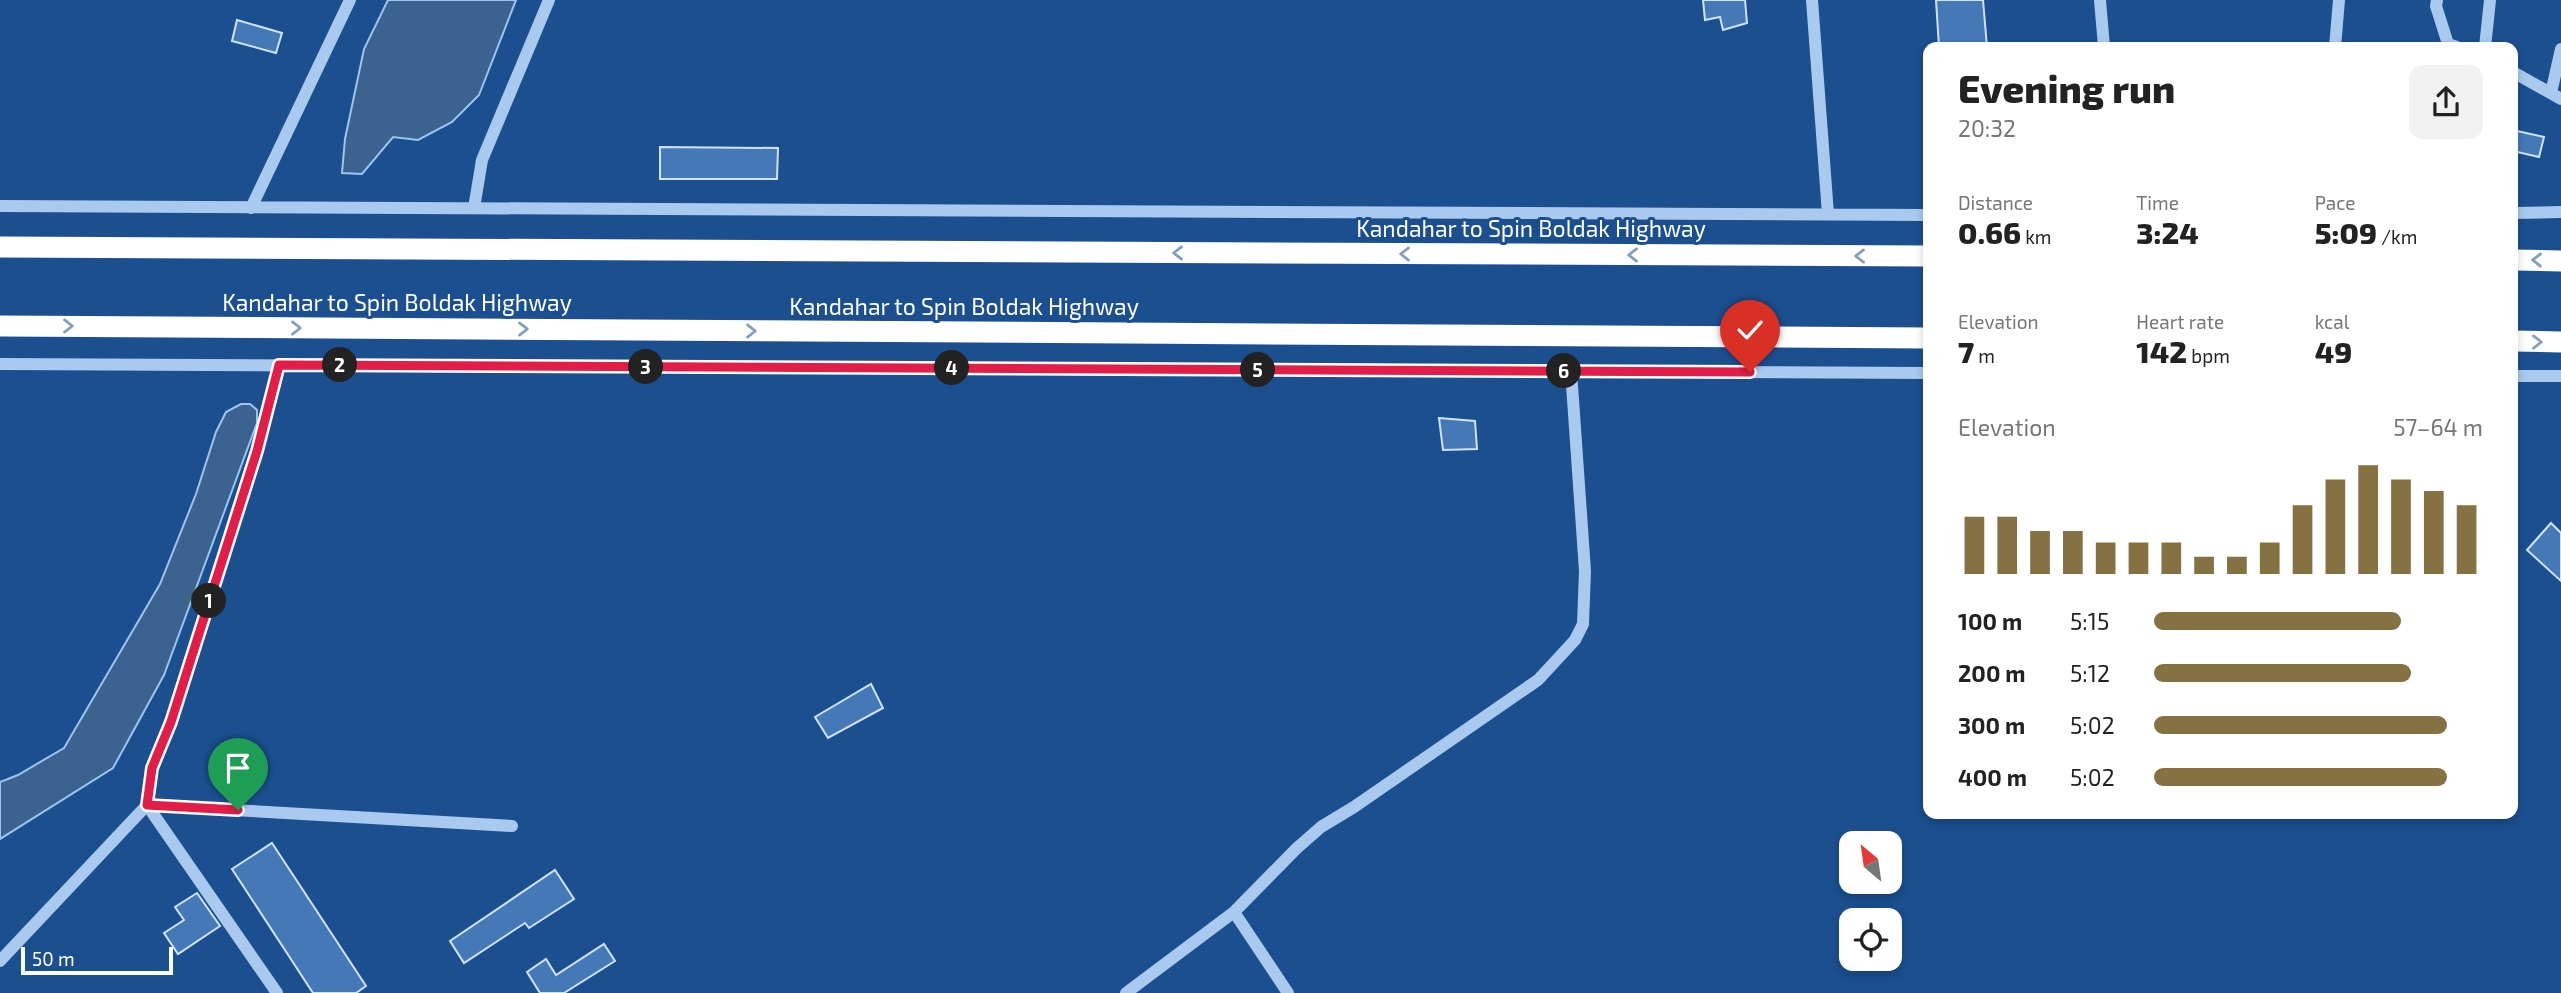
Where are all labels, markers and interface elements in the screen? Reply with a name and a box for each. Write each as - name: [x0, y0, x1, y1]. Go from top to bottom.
- text: Evening run: [1958, 65, 2175, 111]
- button: share: [2409, 65, 2483, 139]
- text: 20:32: [1958, 114, 2016, 142]
- text: Distance: [1958, 191, 2033, 214]
- text: Time: [2136, 191, 2179, 214]
- text: Pace: [2315, 191, 2356, 214]
- street label: Kandahar to Spin Boldak Highway: [1356, 214, 1706, 242]
- text: 0.66: [1958, 214, 2021, 250]
- text: 3:24: [2136, 214, 2199, 250]
- text: 5:09: [2315, 214, 2377, 250]
- text: km: [2021, 225, 2052, 248]
- text: /km: [2377, 225, 2417, 248]
- one-way arrow: [1172, 245, 1183, 261]
- one-way arrow: [1400, 246, 1410, 262]
- one-way arrow: [1627, 247, 1638, 263]
- one-way arrow: [1855, 248, 1865, 264]
- one-way arrow: [2531, 253, 2542, 268]
- street label: Kandahar to Spin Boldak Highway: [222, 288, 572, 316]
- street label: Kandahar to Spin Boldak Highway: [789, 292, 1139, 320]
- pin: [1720, 300, 1780, 372]
- text: Elevation: [1958, 310, 2039, 333]
- text: Heart rate: [2136, 310, 2224, 333]
- text: kcal: [2315, 310, 2349, 333]
- icon: check: [1731, 311, 1769, 349]
- one-way arrow: [63, 319, 74, 334]
- one-way arrow: [291, 320, 301, 336]
- one-way arrow: [518, 321, 529, 337]
- one-way arrow: [746, 323, 756, 339]
- text: 7: [1958, 333, 1974, 369]
- text: 142: [2136, 333, 2187, 369]
- text: 49: [2315, 333, 2352, 369]
- one-way arrow: [2532, 334, 2543, 349]
- text: m: [1974, 344, 1995, 367]
- text: bpm: [2187, 344, 2230, 367]
- pin: 2: [322, 348, 358, 382]
- pin: 3: [628, 350, 664, 384]
- pin: 4: [934, 350, 970, 386]
- pin: 5: [1240, 352, 1276, 388]
- text: 2: [334, 353, 345, 376]
- pin: 6: [1546, 354, 1582, 388]
- text: 3: [640, 355, 651, 378]
- text: 4: [945, 356, 958, 379]
- text: 5: [1252, 358, 1263, 381]
- text: 6: [1558, 359, 1569, 382]
- text: Elevation: [1958, 413, 2056, 441]
- text: 57–64 m: [2393, 413, 2483, 441]
- pin: 1: [192, 584, 227, 618]
- text: 1: [204, 589, 213, 612]
- text: 100 m: [1958, 607, 2022, 635]
- text: 5:15: [2070, 607, 2109, 635]
- text: 200 m: [1958, 659, 2026, 687]
- text: 5:12: [2070, 659, 2110, 687]
- text: 300 m: [1958, 711, 2025, 739]
- text: 5:02: [2070, 711, 2115, 739]
- pin: [208, 738, 268, 810]
- icon: arrive: [219, 749, 257, 787]
- text: 400 m: [1958, 763, 2027, 791]
- text: 5:02: [2070, 763, 2115, 791]
- north arrow: [1839, 831, 1902, 894]
- map controls: [1839, 831, 1902, 971]
- button: locate: [1839, 908, 1902, 971]
- scale bar: [21, 944, 173, 976]
- text: 50 m: [32, 947, 75, 970]

